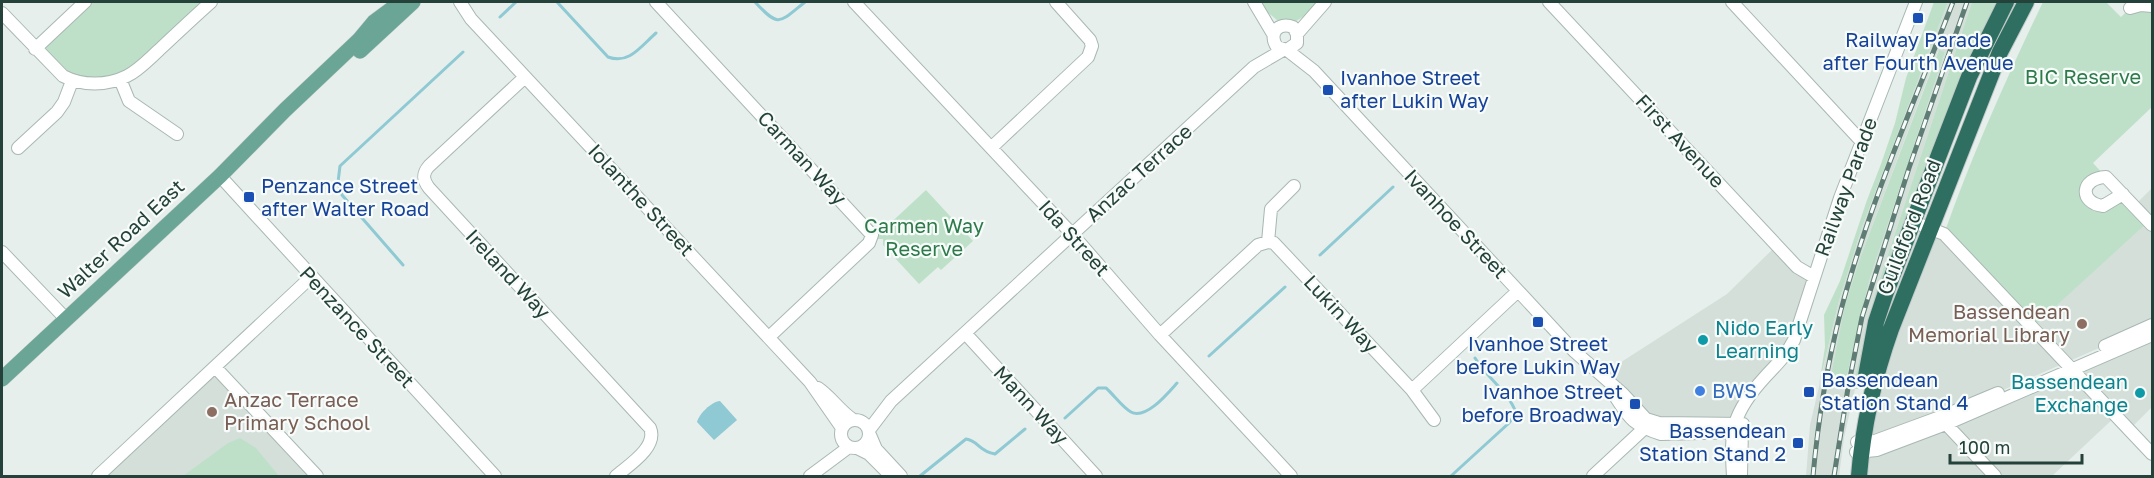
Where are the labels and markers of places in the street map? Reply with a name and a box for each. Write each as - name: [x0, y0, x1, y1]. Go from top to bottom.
- marker: Railway Parade after Fourth Avenue: [1911, 11, 1925, 25]
- place label: Railway Parade after Fourth Avenue: [1822, 27, 2014, 74]
- place label: Ivanhoe Street after Lukin Way: [1340, 65, 1489, 112]
- marker: Ivanhoe Street after Lukin Way: [1321, 83, 1335, 97]
- place label: Penzance Street after Walter Road: [261, 173, 429, 220]
- marker: Penzance Street after Walter Road: [242, 190, 256, 204]
- place label: Bassendean Memorial Library: [1908, 299, 2070, 346]
- marker: Ivanhoe Street before Lukin Way: [1531, 315, 1545, 329]
- place label: Nido Early Learning: [1715, 315, 1813, 362]
- marker: Bassendean Memorial Library: [2075, 317, 2089, 331]
- place label: Ivanhoe Street before Lukin Way: [1456, 331, 1620, 378]
- marker: Nido Early Learning: [1696, 333, 1710, 347]
- place label: Bassendean Station Stand 4: [1821, 367, 1969, 414]
- place label: Bassendean Exchange: [2011, 369, 2128, 416]
- place label: BWS: [1712, 378, 1757, 402]
- place label: Ivanhoe Street before Broadway: [1462, 379, 1623, 426]
- marker: BWS: [1693, 384, 1707, 398]
- marker: Bassendean Station Stand 4: [1802, 385, 1816, 399]
- marker: Bassendean Exchange: [2133, 386, 2147, 400]
- place label: Anzac Terrace Primary School: [224, 387, 370, 434]
- marker: Ivanhoe Street before Broadway: [1628, 397, 1642, 411]
- marker: Anzac Terrace Primary School: [205, 405, 219, 419]
- place label: Bassendean Station Stand 2: [1639, 418, 1786, 465]
- marker: Bassendean Station Stand 2: [1791, 436, 1805, 450]

